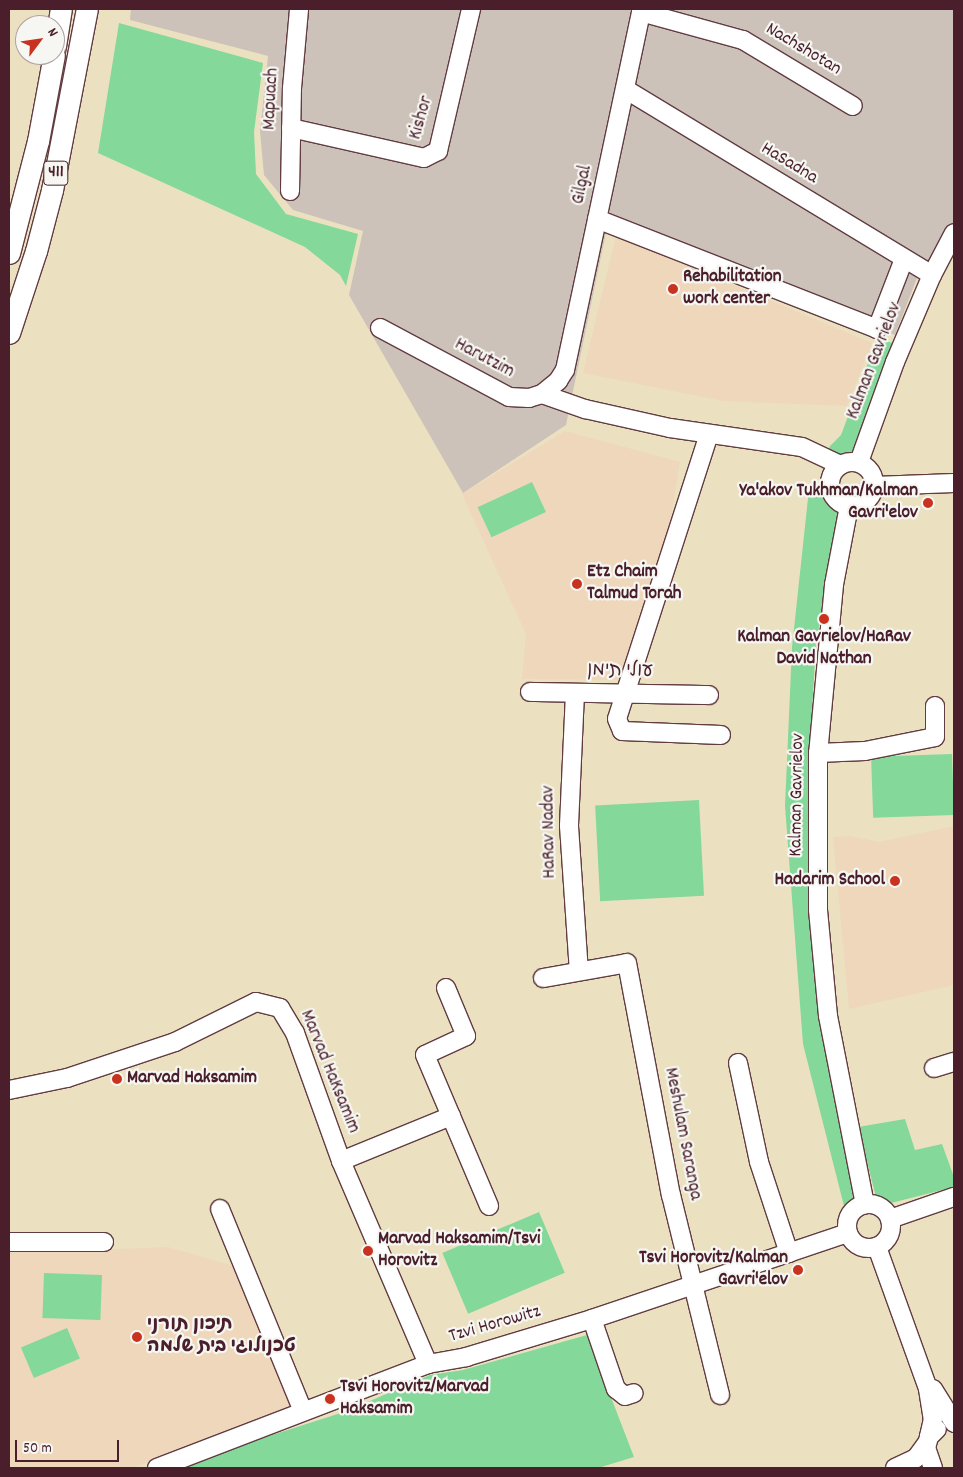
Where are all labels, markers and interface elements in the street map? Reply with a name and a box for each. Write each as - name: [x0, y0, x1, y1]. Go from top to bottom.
- north arrow: [15, 15, 65, 65]
- street label: Nachshotan: [761, 18, 845, 82]
- text: N: [42, 25, 62, 41]
- street label: Mapuach: [259, 67, 285, 131]
- street label: Kishor: [405, 93, 439, 143]
- street label: HaSadna: [756, 138, 822, 190]
- road number: 411: [42, 158, 70, 188]
- street label: Gilgal: [568, 163, 598, 207]
- place label: Rehabilitation work center: [683, 267, 782, 311]
- marker: Rehabilitation work center: [667, 283, 679, 295]
- street label: Kalman Gavrielov: [842, 299, 908, 423]
- street label: Harutzim: [450, 334, 518, 384]
- place label: Ya'akov Tukhman/Kalman Gavri'elov: [740, 481, 918, 525]
- marker: Ya'akov Tukhman/Kalman Gavri'elov: [922, 497, 934, 509]
- place label: Etz Chaim Talmud Torah: [587, 562, 682, 606]
- marker: Etz Chaim Talmud Torah: [571, 578, 583, 590]
- marker: Kalman Gavrielov/HaRav David Nathan: [818, 613, 830, 625]
- place label: Kalman Gavrielov/HaRav David Nathan: [737, 627, 911, 671]
- street label: עולי תימן: [587, 660, 653, 684]
- street label: Kalman Gavrielov: [786, 733, 810, 857]
- street label: HaRav Nadav: [538, 785, 562, 879]
- place label: Hadarim School: [774, 870, 885, 892]
- marker: Hadarim School: [889, 875, 901, 887]
- street label: Marvad HaKsamim: [294, 1007, 364, 1137]
- street label: Meshulam Saranga: [658, 1066, 706, 1202]
- place label: Marvad Haksamim: [127, 1068, 257, 1090]
- marker: Marvad Haksamim: [111, 1073, 123, 1085]
- place label: Marvad Haksamim/Tsvi Horovitz: [378, 1229, 541, 1273]
- marker: Marvad Haksamim/Tsvi Horovitz: [362, 1245, 374, 1257]
- place label: Tsvi Horovitz/Kalman Gavri'elov: [639, 1248, 788, 1292]
- marker: Tsvi Horovitz/Kalman Gavri'elov: [792, 1264, 804, 1276]
- street label: Tzvi Horowitz: [447, 1301, 543, 1349]
- place label: תיכון תורני טכנולוגי בית שלמה: [147, 1315, 296, 1359]
- marker: תיכון תורני טכנולוגי בית שלמה: [131, 1331, 143, 1343]
- place label: Tsvi Horovitz/Marvad Haksamim: [340, 1377, 489, 1421]
- marker: Tsvi Horovitz/Marvad Haksamim: [324, 1393, 336, 1405]
- scale bar: [18, 1430, 121, 1462]
- text: 50 m: [23, 1438, 52, 1460]

